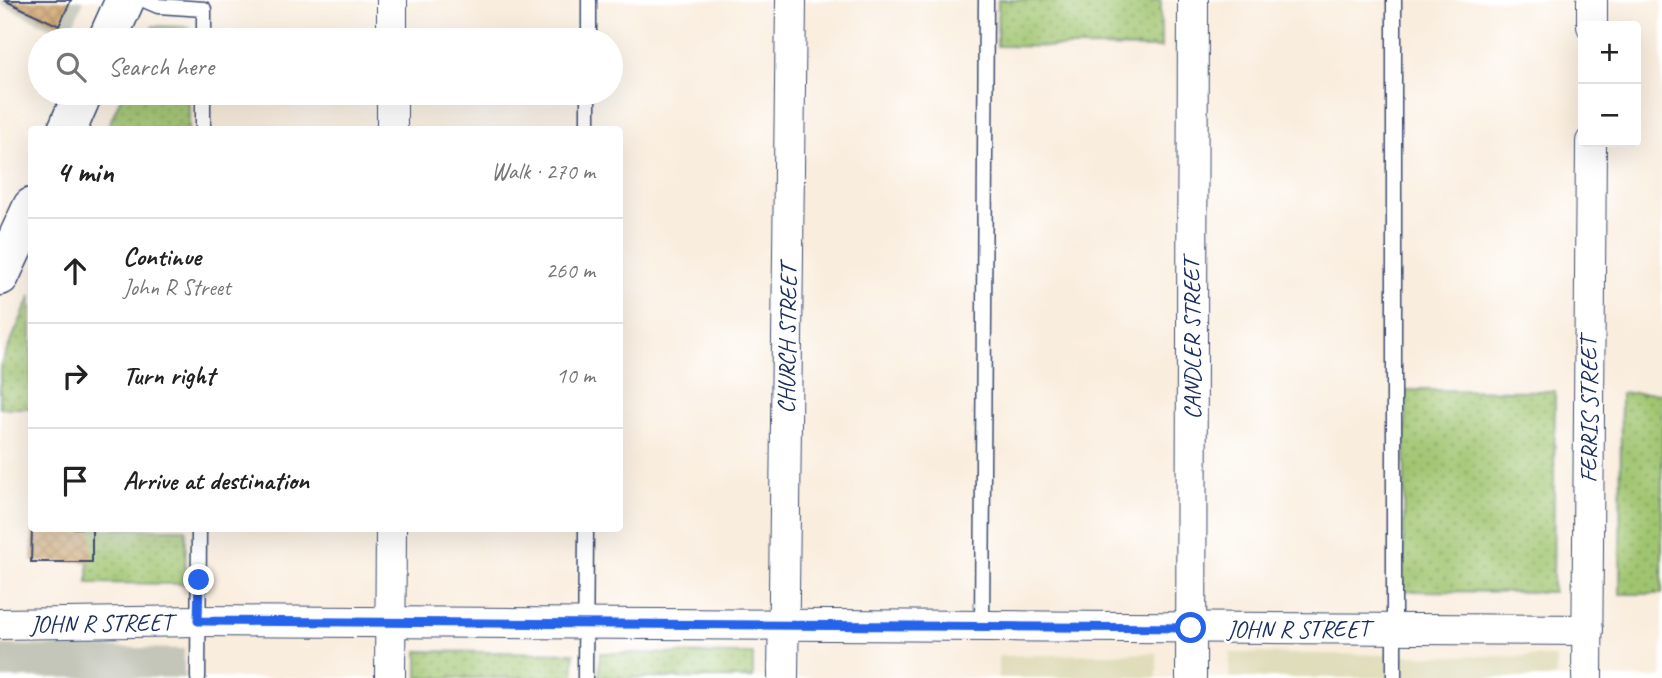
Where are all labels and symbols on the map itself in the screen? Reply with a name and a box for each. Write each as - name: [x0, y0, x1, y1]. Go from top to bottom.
- street label: CANDLER STREET: [1177, 252, 1207, 420]
- street label: CHURCH STREET: [771, 258, 803, 414]
- street label: FERRIS STREET: [1574, 331, 1604, 483]
- route end: [183, 564, 214, 595]
- street label: JOHN R STREET: [29, 607, 178, 639]
- route start: [1175, 612, 1206, 643]
- street label: JOHN R STREET: [1226, 614, 1375, 644]

